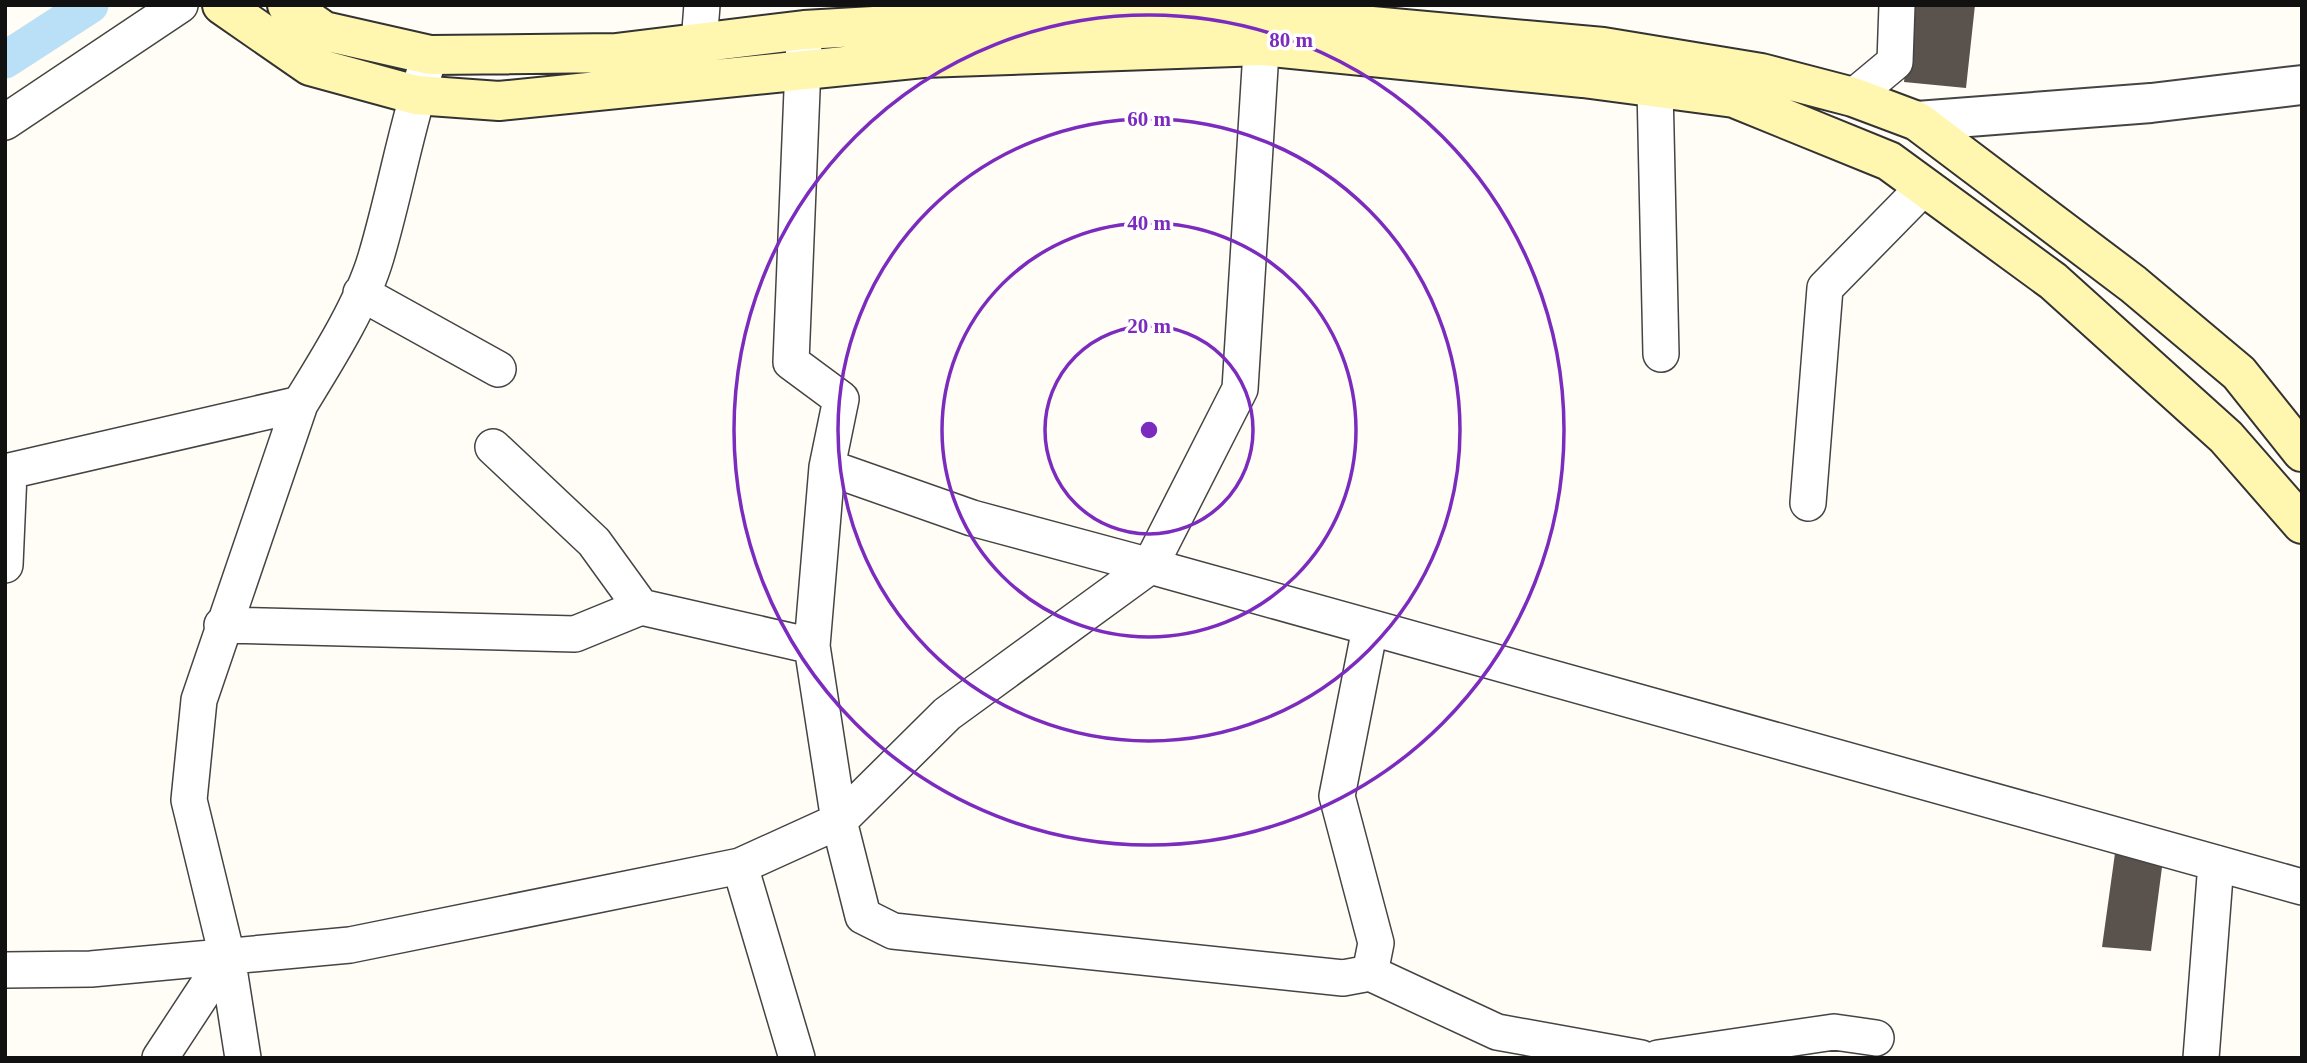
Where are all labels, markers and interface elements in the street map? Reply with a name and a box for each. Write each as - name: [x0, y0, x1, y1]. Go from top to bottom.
- text: 80 m: [1269, 28, 1313, 52]
- text: 60 m: [1127, 107, 1171, 131]
- text: 40 m: [1127, 211, 1171, 235]
- text: 20 m: [1127, 314, 1171, 338]
- centre of rings: [1137, 418, 1161, 442]

